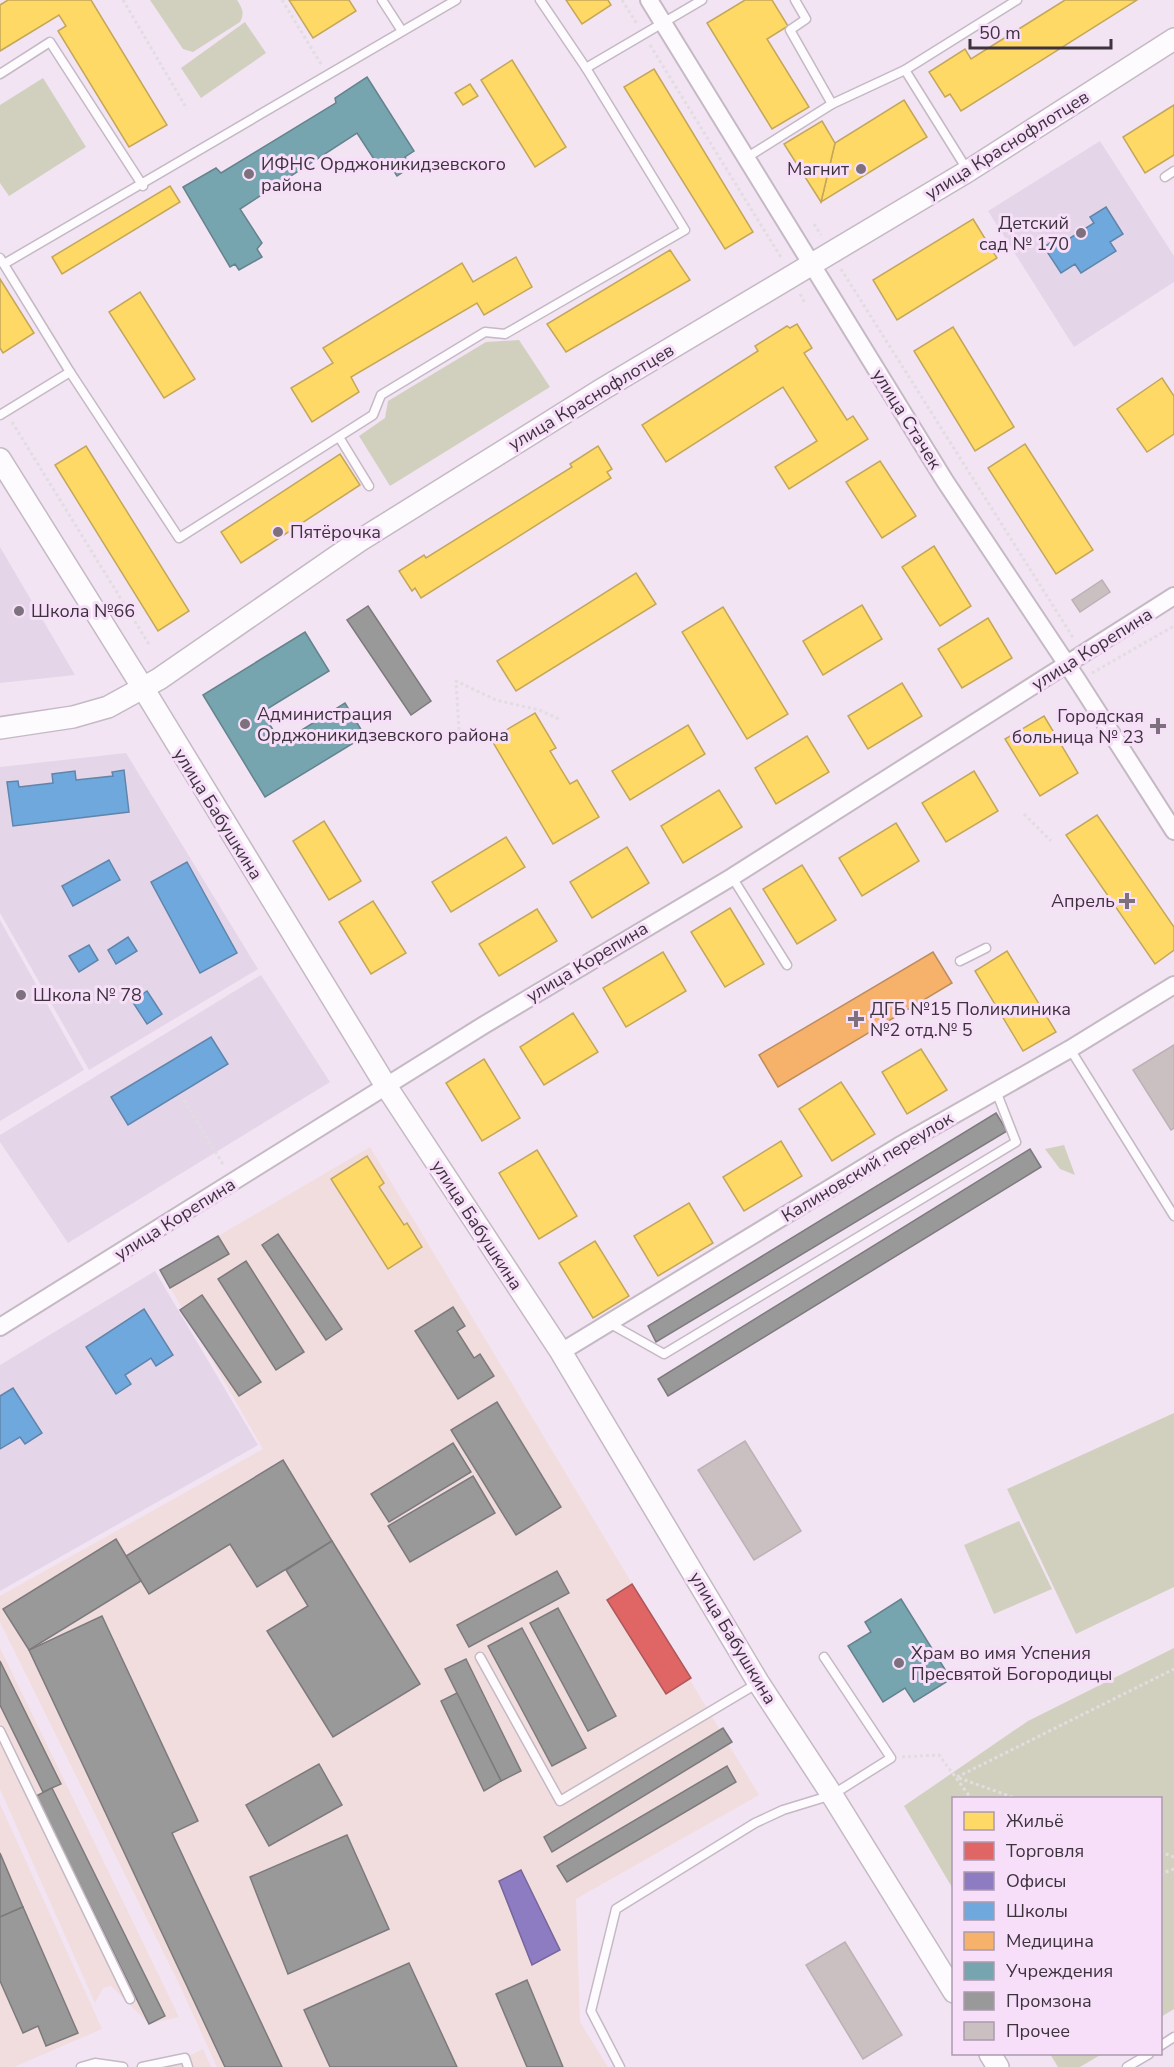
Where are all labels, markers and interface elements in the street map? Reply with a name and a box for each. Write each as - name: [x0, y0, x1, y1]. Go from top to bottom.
- scale bar: [970, 12, 1111, 50]
- text: 50 m: [979, 21, 1021, 45]
- street label: улица Краснофлотцев: [920, 85, 1094, 205]
- place label: ИФНС Орджоникидзевского района: [261, 152, 506, 197]
- place label: Магнит: [787, 157, 849, 181]
- marker: Магнит: [854, 162, 868, 176]
- marker: ИФНС Орджоникидзевского района: [242, 167, 256, 181]
- place label: Детский сад № 170: [979, 211, 1069, 256]
- marker: Детский сад № 170: [1074, 226, 1088, 240]
- street label: улица Краснофлотцев: [504, 338, 678, 456]
- street label: улица Стачек: [867, 364, 948, 474]
- place label: Пятёрочка: [290, 520, 381, 544]
- marker: Пятёрочка: [271, 525, 285, 539]
- place label: Школа №66: [31, 599, 135, 623]
- street label: улица Корепина: [1027, 602, 1157, 696]
- marker: Школа №66: [12, 604, 26, 618]
- place label: Администрация Орджоникидзевского района: [257, 702, 509, 747]
- place label: Городская больница № 23: [1012, 704, 1144, 749]
- marker: Администрация Орджоникидзевского района: [238, 717, 252, 731]
- marker: Городская больница № 23: [1149, 717, 1167, 735]
- street label: улица Бабушкина: [168, 744, 268, 884]
- place label: Апрель: [1051, 889, 1115, 913]
- marker: Апрель: [1120, 894, 1134, 908]
- street label: улица Корепина: [522, 916, 652, 1008]
- place label: Школа № 78: [33, 983, 142, 1007]
- marker: Школа № 78: [14, 988, 28, 1002]
- place label: ДГБ №15 Поликлиника №2 отд.№ 5: [870, 997, 1071, 1042]
- marker: ДГБ №15 Поликлиника №2 отд.№ 5: [847, 1010, 865, 1028]
- street label: Калиновский переулок: [777, 1106, 958, 1228]
- street label: улица Бабушкина: [426, 1155, 528, 1295]
- street label: улица Корепина: [110, 1172, 240, 1266]
- street label: улица Бабушкина: [684, 1567, 782, 1709]
- place label: Храм во имя Успения Пресвятой Богородицы: [911, 1641, 1112, 1686]
- marker: Храм во имя Успения Пресвятой Богородицы: [892, 1656, 906, 1670]
- legend: [952, 1797, 1162, 2055]
- text: Жильё: [1006, 1809, 1064, 1833]
- text: Торговля: [1006, 1839, 1084, 1863]
- text: Офисы: [1006, 1869, 1066, 1893]
- text: Школы: [1006, 1899, 1068, 1923]
- text: Медицина: [1006, 1929, 1094, 1953]
- text: Учреждения: [1005, 1959, 1113, 1983]
- text: Промзона: [1006, 1989, 1092, 2013]
- text: Прочее: [1006, 2019, 1070, 2043]

